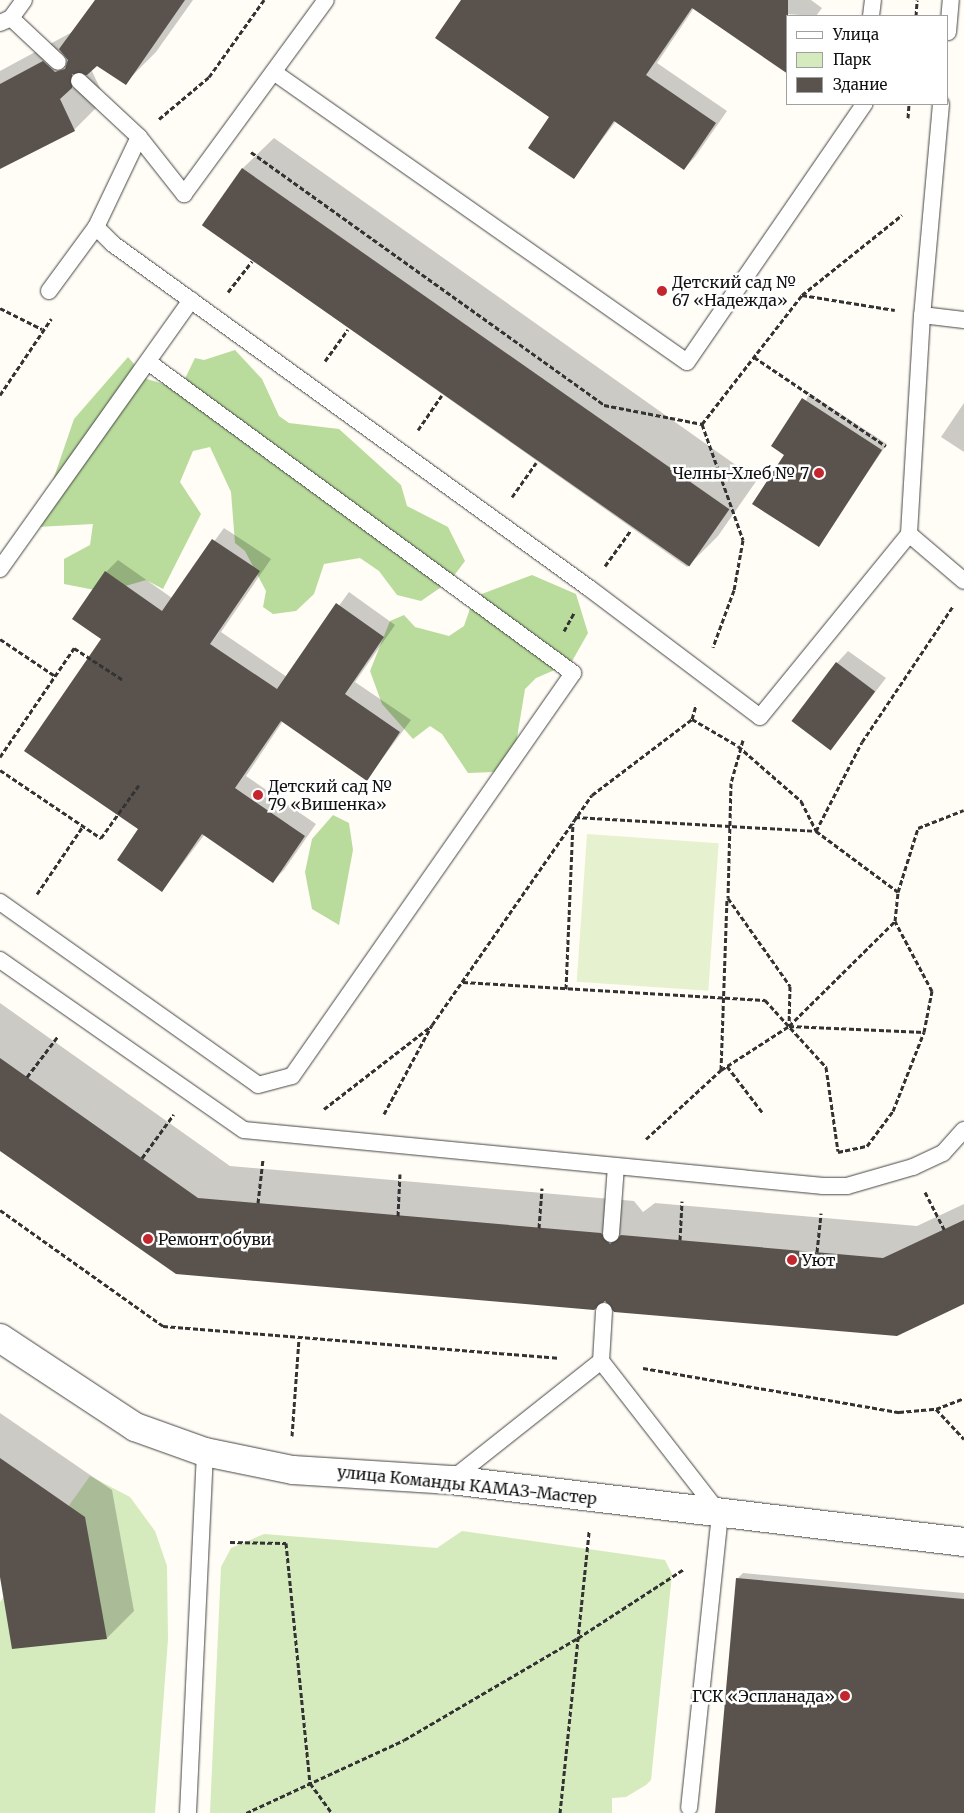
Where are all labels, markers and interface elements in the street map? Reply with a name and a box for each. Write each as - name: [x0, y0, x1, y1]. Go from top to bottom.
- legend: [786, 15, 949, 105]
- text: Улица: [833, 25, 879, 44]
- text: Парк: [833, 50, 871, 69]
- text: Здание: [833, 75, 887, 94]
- place label: Детский сад № 67 «Надежда»: [672, 272, 797, 310]
- marker: Детский сад № 67 «Надежда»: [656, 285, 668, 297]
- place label: Челны-Хлеб № 7: [673, 463, 809, 483]
- marker: Челны-Хлеб № 7: [813, 467, 825, 479]
- place label: Детский сад № 79 «Вишенка»: [268, 776, 393, 814]
- marker: Детский сад № 79 «Вишенка»: [252, 789, 264, 801]
- place label: Ремонт обуви: [158, 1229, 272, 1249]
- marker: Ремонт обуви: [142, 1233, 154, 1245]
- place label: Уют: [802, 1250, 836, 1270]
- marker: Уют: [786, 1254, 798, 1266]
- street label: улица Команды КАМАЗ-Мастер: [336, 1462, 598, 1508]
- place label: ГСК «Эспланада»: [692, 1686, 835, 1706]
- marker: ГСК «Эспланада»: [839, 1690, 851, 1702]

